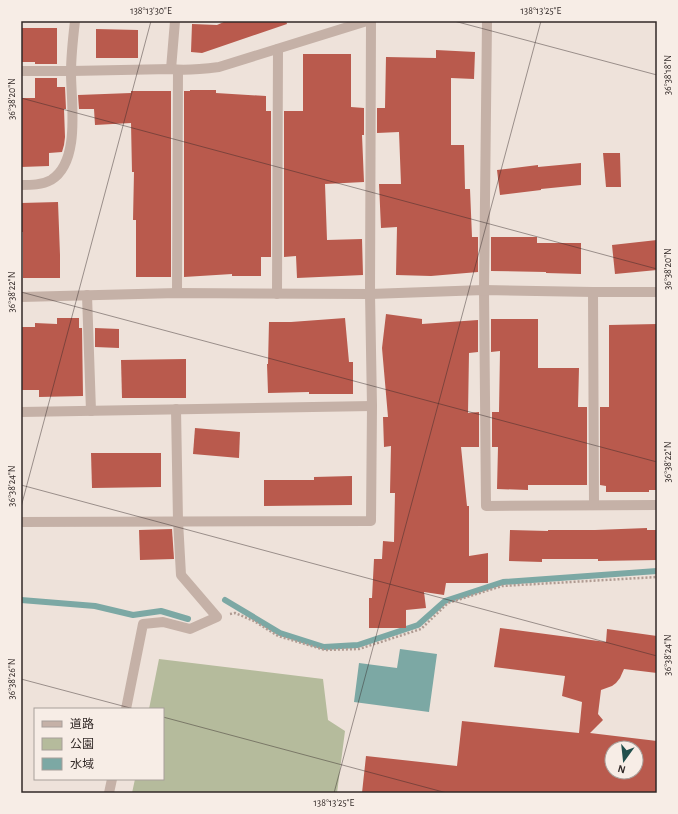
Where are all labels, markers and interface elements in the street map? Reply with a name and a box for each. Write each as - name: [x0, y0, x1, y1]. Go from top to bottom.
- text: 138°13'30"E: [130, 6, 172, 16]
- text: 138°13'25"E: [521, 6, 562, 16]
- text: 36°38'18"N: [663, 55, 673, 95]
- text: 36°38'20"N: [7, 78, 17, 120]
- text: 36°38'20"N: [663, 248, 673, 290]
- text: 36°38'22"N: [7, 272, 17, 313]
- text: 36°38'22"N: [663, 442, 673, 483]
- text: 36°38'24"N: [7, 465, 17, 507]
- text: 36°38'24"N: [663, 634, 673, 676]
- text: 36°38'26"N: [7, 658, 17, 700]
- legend: [34, 708, 164, 780]
- text: 道路: [70, 717, 94, 730]
- text: 公園: [70, 738, 94, 750]
- north arrow: [604, 740, 644, 780]
- text: 水域: [70, 758, 94, 770]
- text: N: [616, 763, 627, 775]
- text: 138°13'25"E: [314, 798, 355, 808]

